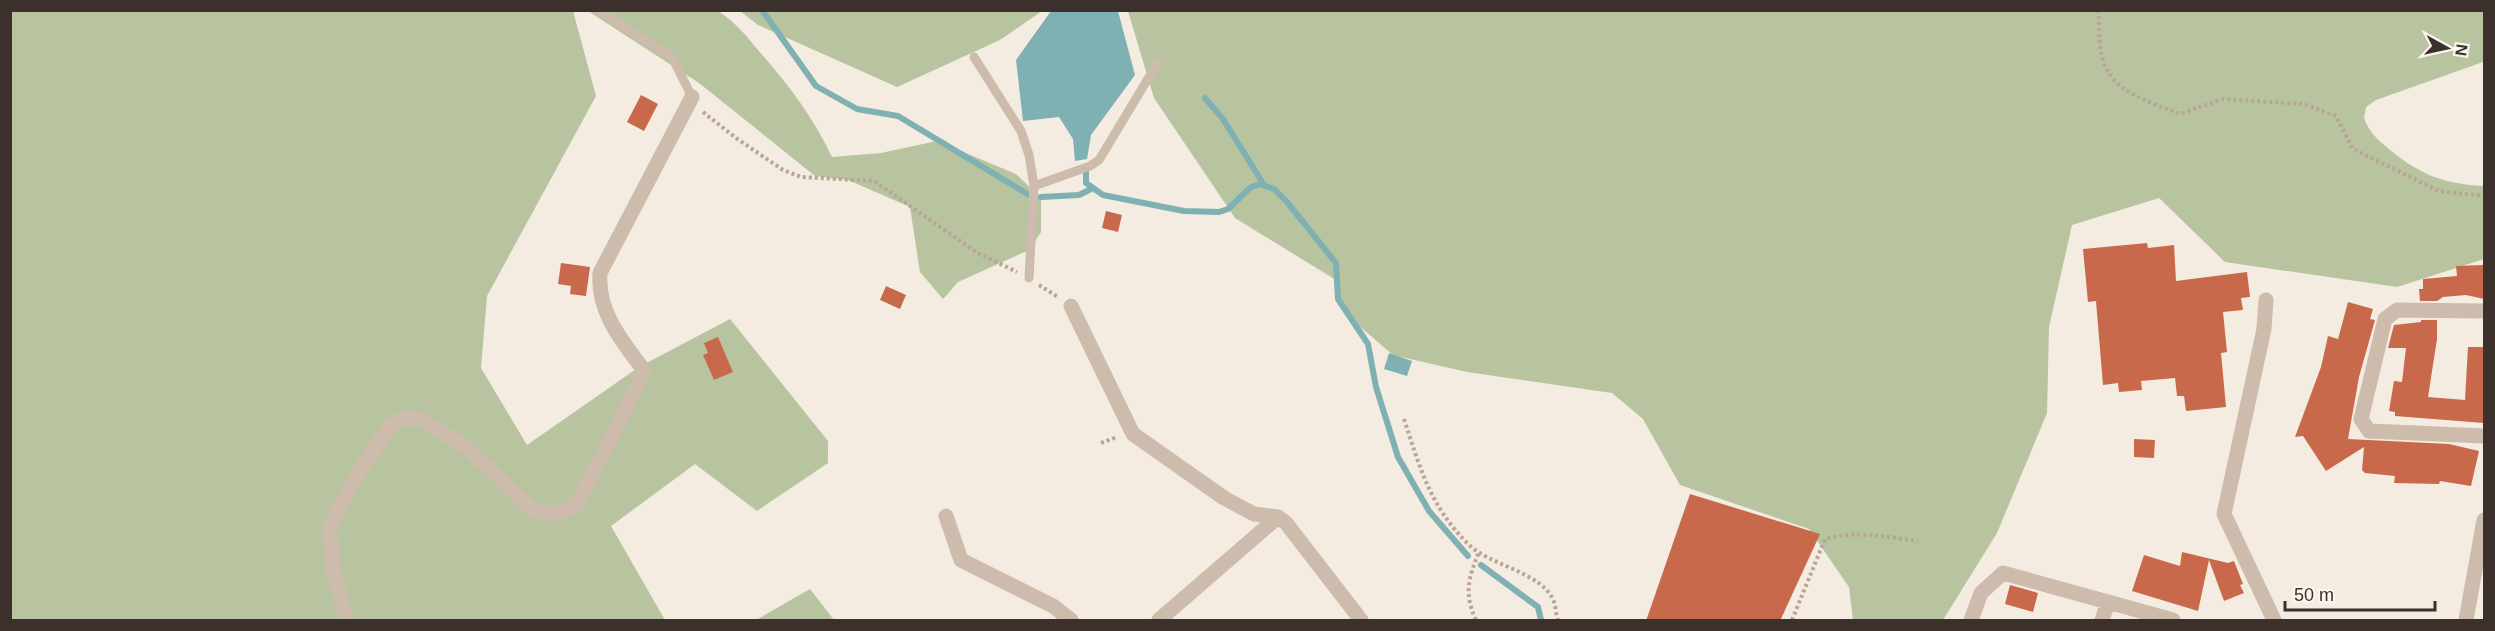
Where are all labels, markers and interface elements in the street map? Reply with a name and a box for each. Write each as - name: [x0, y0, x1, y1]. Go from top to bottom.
- north arrow: [2417, 18, 2477, 78]
- text: N: [2452, 43, 2471, 57]
- scale bar: [2285, 574, 2435, 612]
- text: 50 m: [2294, 585, 2334, 605]

